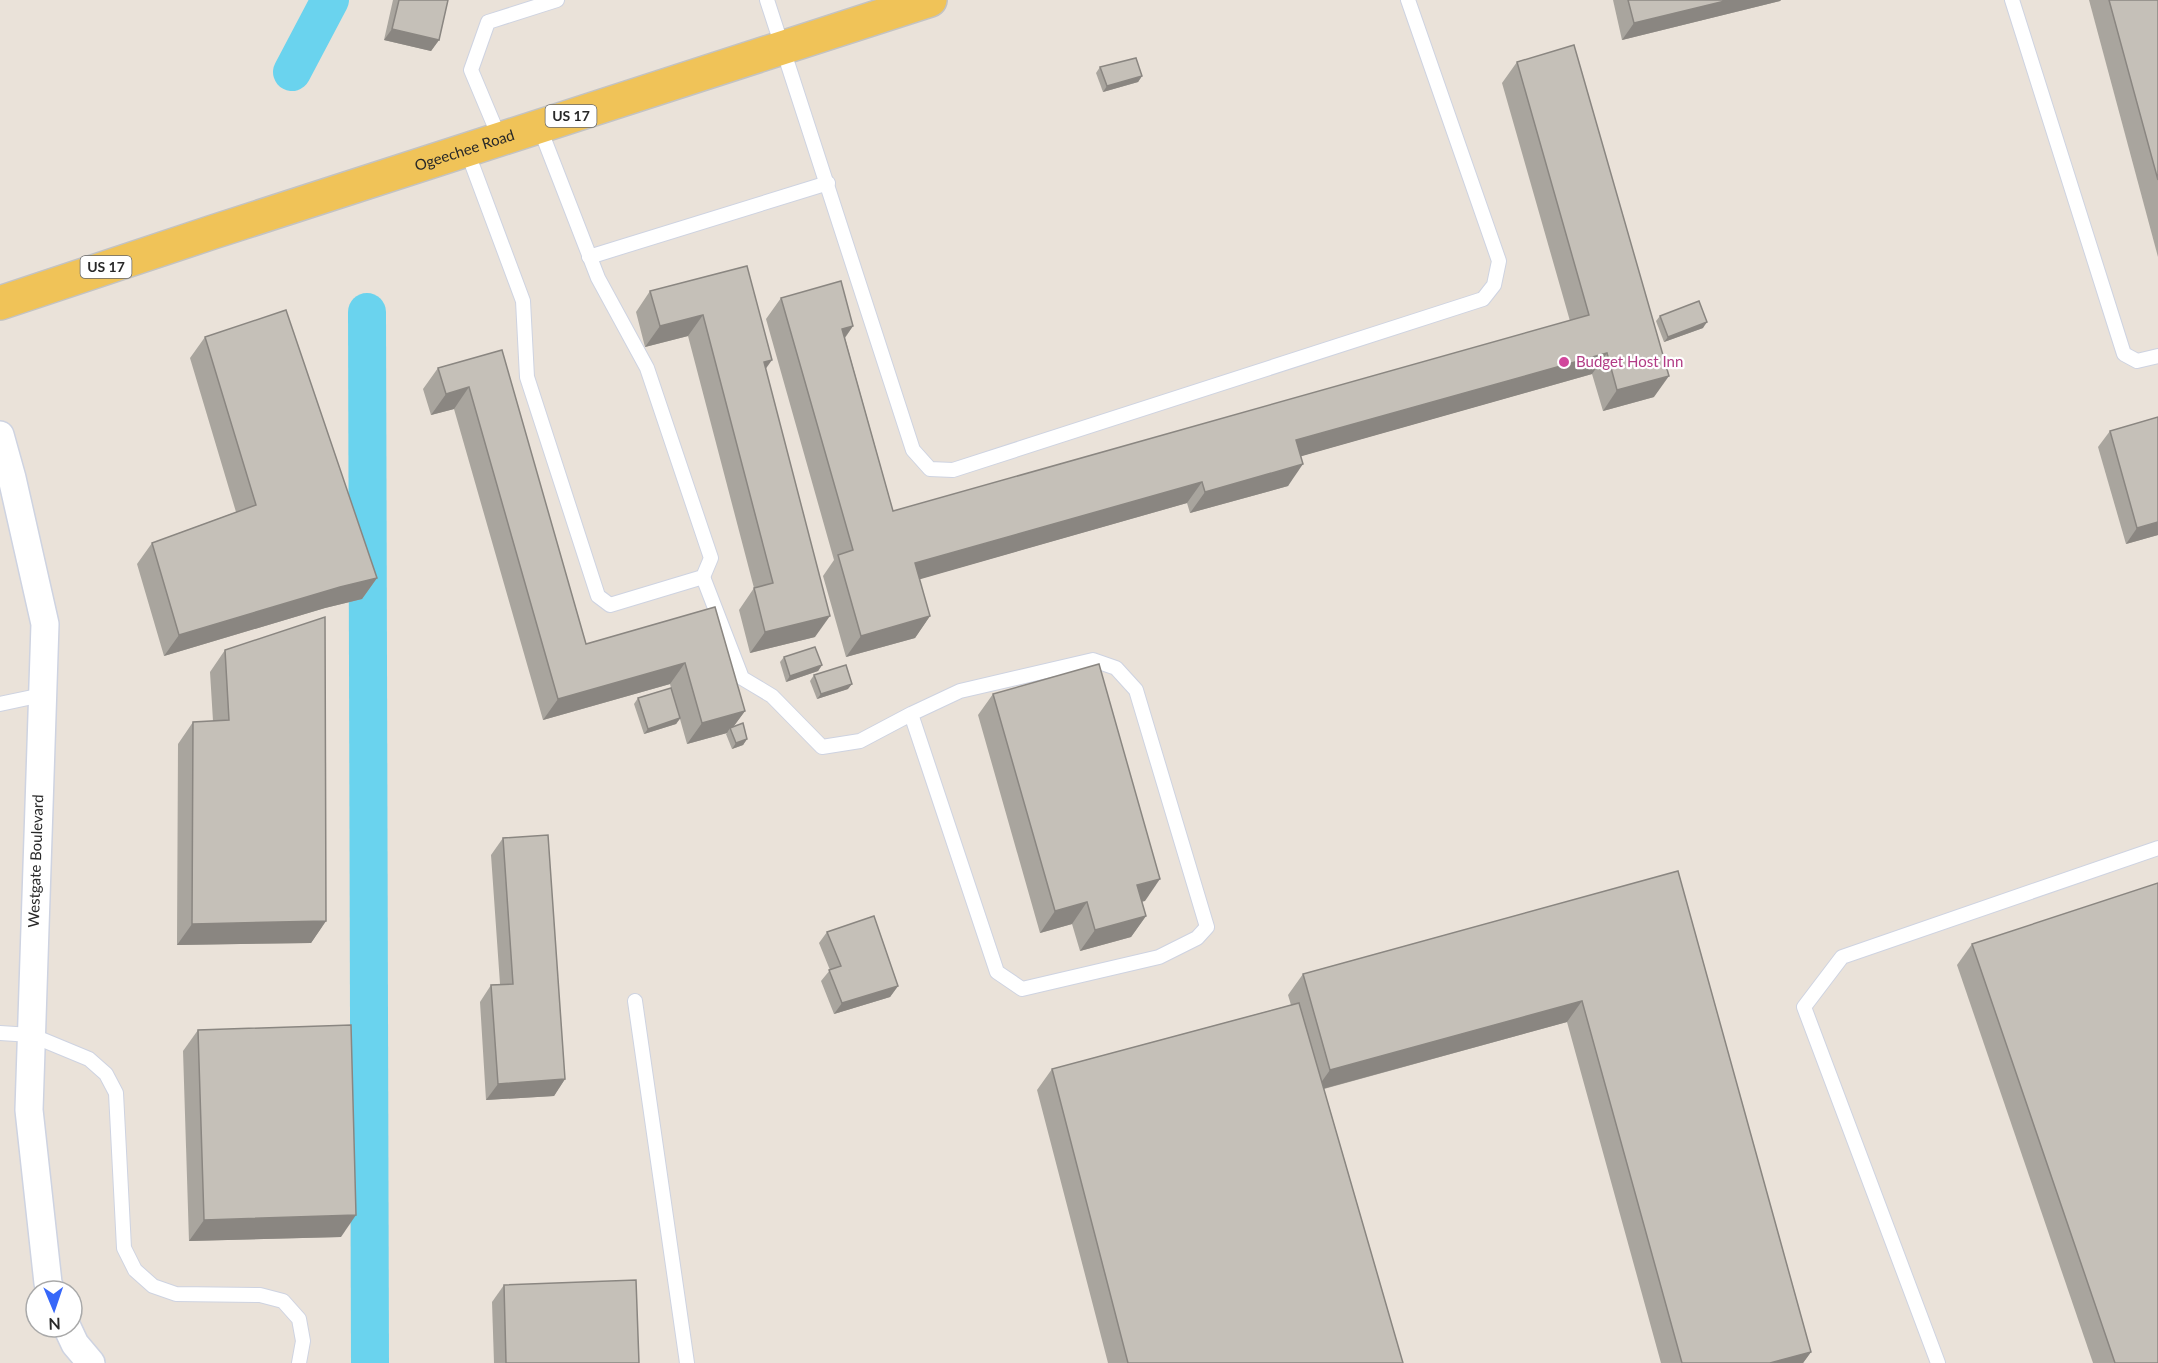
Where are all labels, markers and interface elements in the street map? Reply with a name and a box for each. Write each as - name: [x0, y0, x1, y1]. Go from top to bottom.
- road number: US 17: [546, 105, 596, 127]
- street label: Ogeechee Road: [412, 125, 517, 174]
- road number: US 17: [80, 256, 132, 278]
- place label: Budget Host Inn: [1576, 352, 1683, 370]
- marker: Budget Host Inn: [1557, 355, 1571, 369]
- street label: Westgate Boulevard: [24, 794, 46, 928]
- north arrow: [24, 1279, 84, 1339]
- text: N: [48, 1315, 61, 1334]

